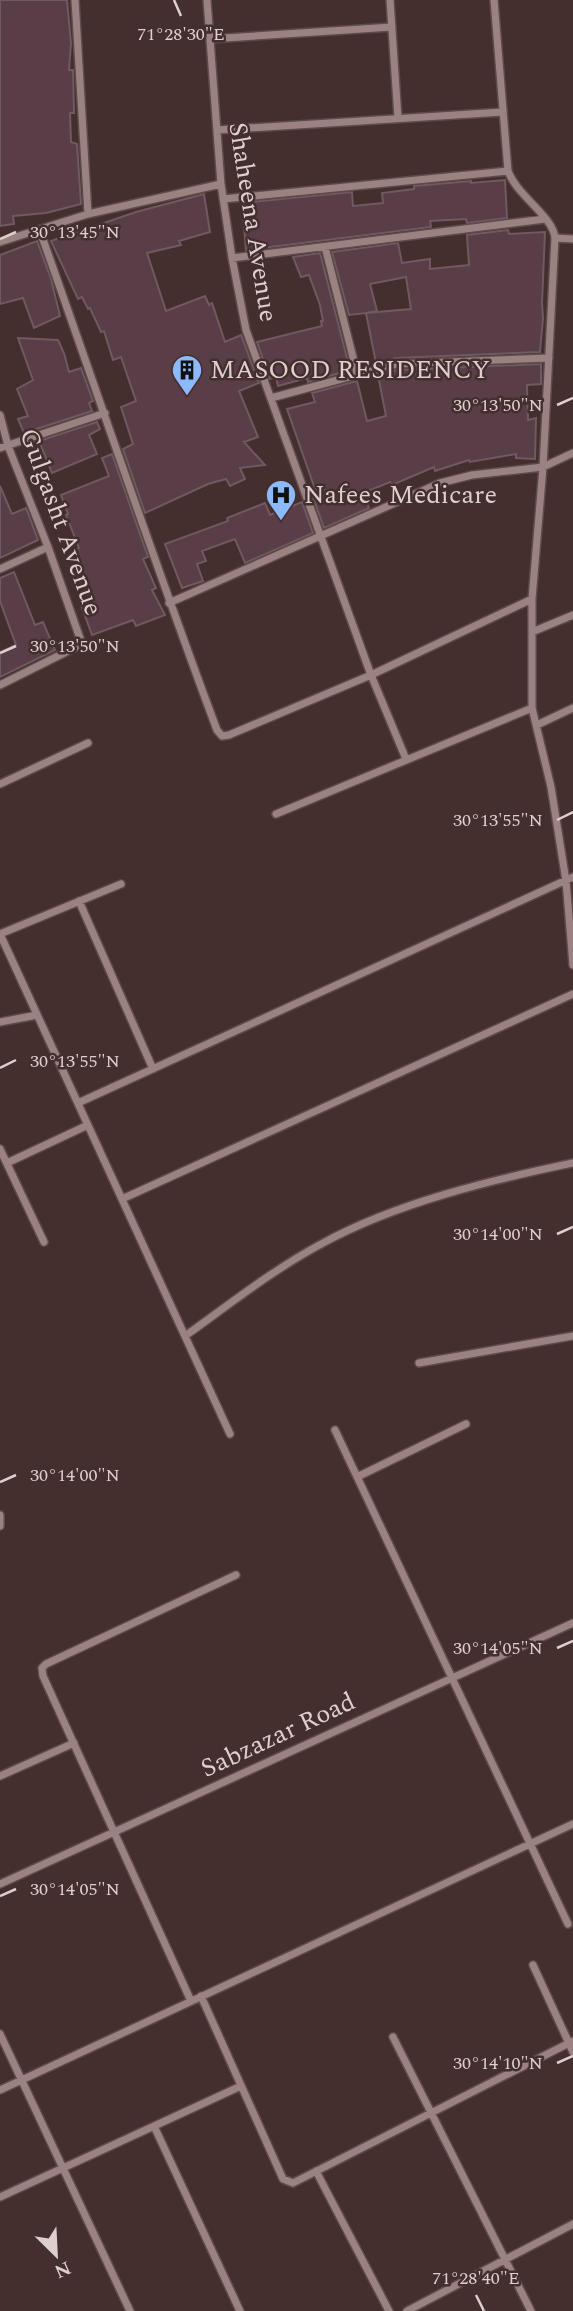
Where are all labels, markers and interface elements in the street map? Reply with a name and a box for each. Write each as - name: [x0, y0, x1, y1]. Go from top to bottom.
- text: 71°28'30"E: [137, 21, 225, 48]
- street label: Shaheena Avenue: [217, 119, 289, 325]
- text: 30°13'45"N: [30, 219, 120, 246]
- place label: MASOOD RESIDENCY: [210, 350, 490, 390]
- building icon: MASOOD RESIDENCY: [170, 353, 204, 397]
- text: 30°13'50"N: [453, 392, 543, 419]
- street label: Gulgasht Avenue: [9, 423, 113, 621]
- place label: Nafees Medicare: [304, 475, 497, 515]
- hospital icon: Nafees Medicare: [264, 478, 298, 522]
- text: 30°13'50"N: [30, 633, 120, 660]
- text: 30°13'55"N: [453, 807, 543, 834]
- text: 30°13'55"N: [30, 1048, 120, 1075]
- text: 30°14'00"N: [453, 1221, 543, 1248]
- text: 30°14'00"N: [30, 1462, 120, 1489]
- text: 30°14'05"N: [453, 1635, 543, 1662]
- street label: Sabzazar Road: [194, 1682, 362, 1788]
- text: 30°14'05"N: [30, 1876, 120, 1903]
- text: 30°14'10"N: [453, 2050, 543, 2077]
- north arrow: [21, 2220, 91, 2290]
- text: N: [49, 2253, 75, 2286]
- text: 71°28'40"E: [432, 2265, 520, 2292]

